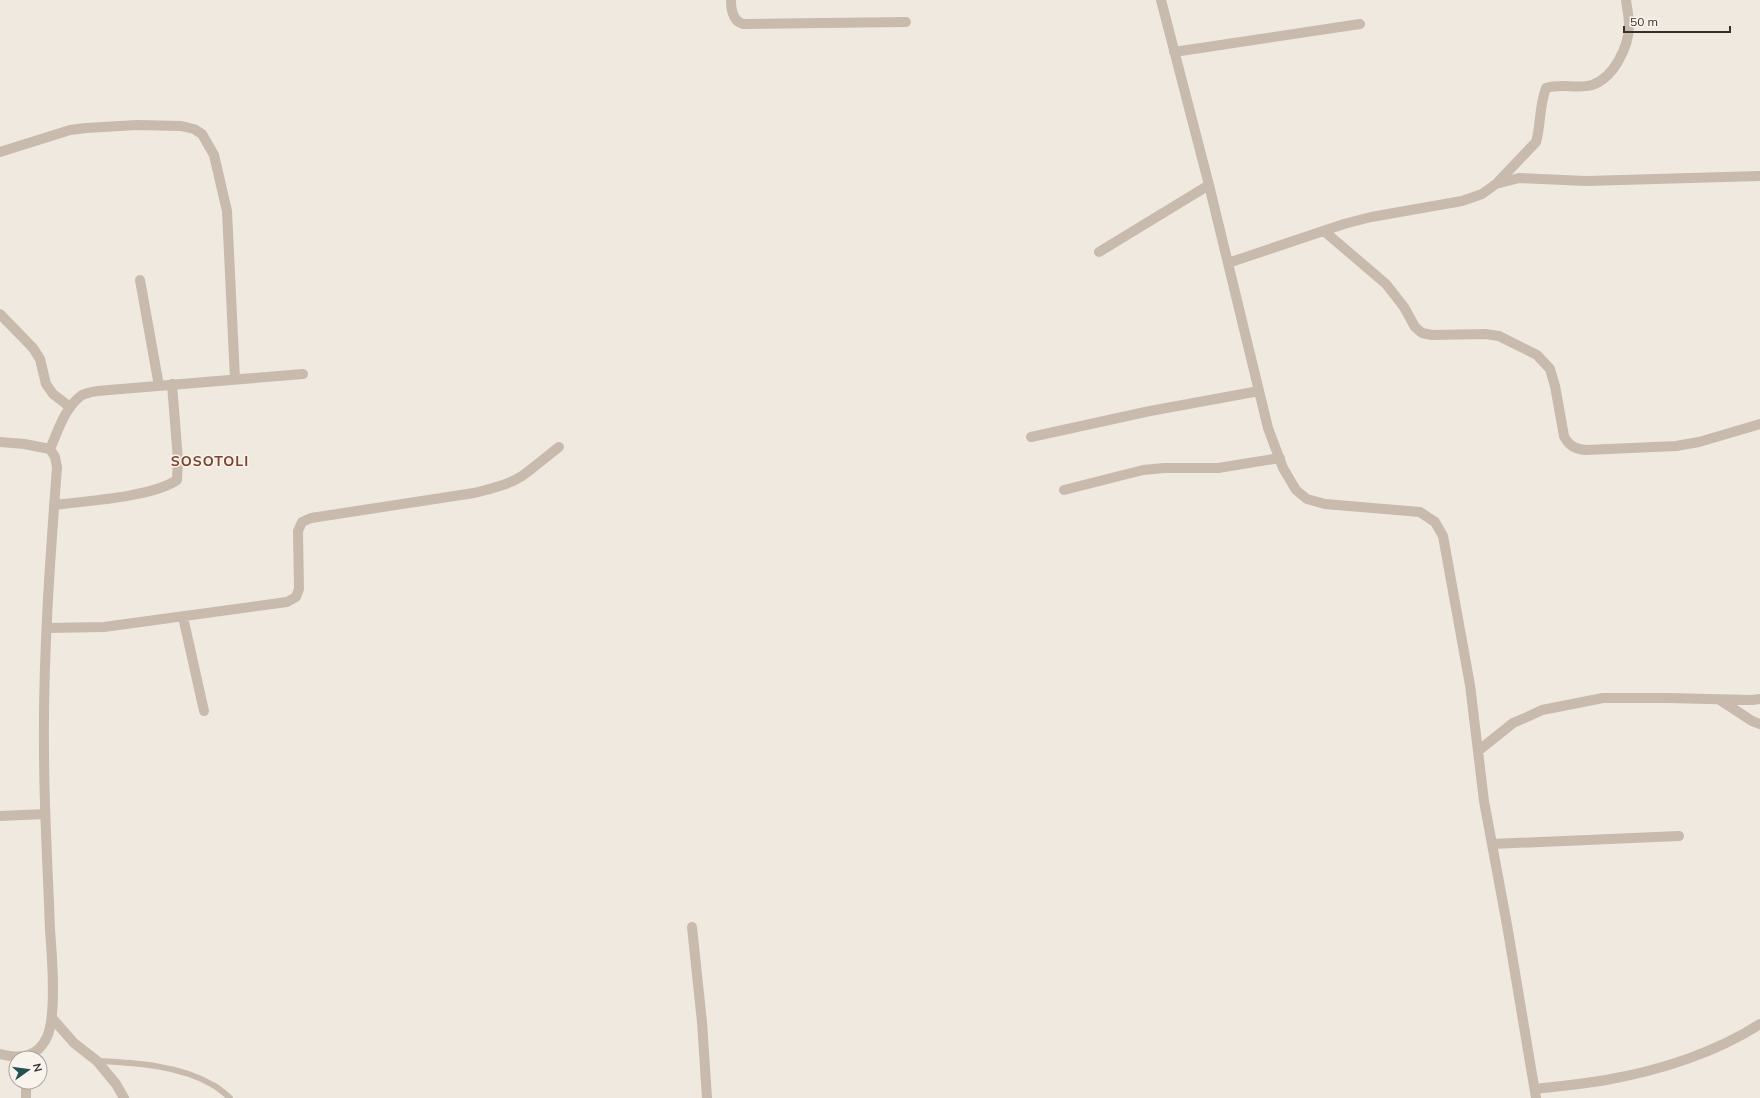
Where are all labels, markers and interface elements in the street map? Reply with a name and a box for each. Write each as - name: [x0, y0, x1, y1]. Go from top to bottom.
- scale bar: [1624, 8, 1730, 34]
- text: 50 m: [1630, 14, 1658, 29]
- district label: SOSOTOLI: [171, 452, 249, 470]
- north arrow: [8, 1050, 48, 1090]
- text: N: [30, 1062, 46, 1073]

